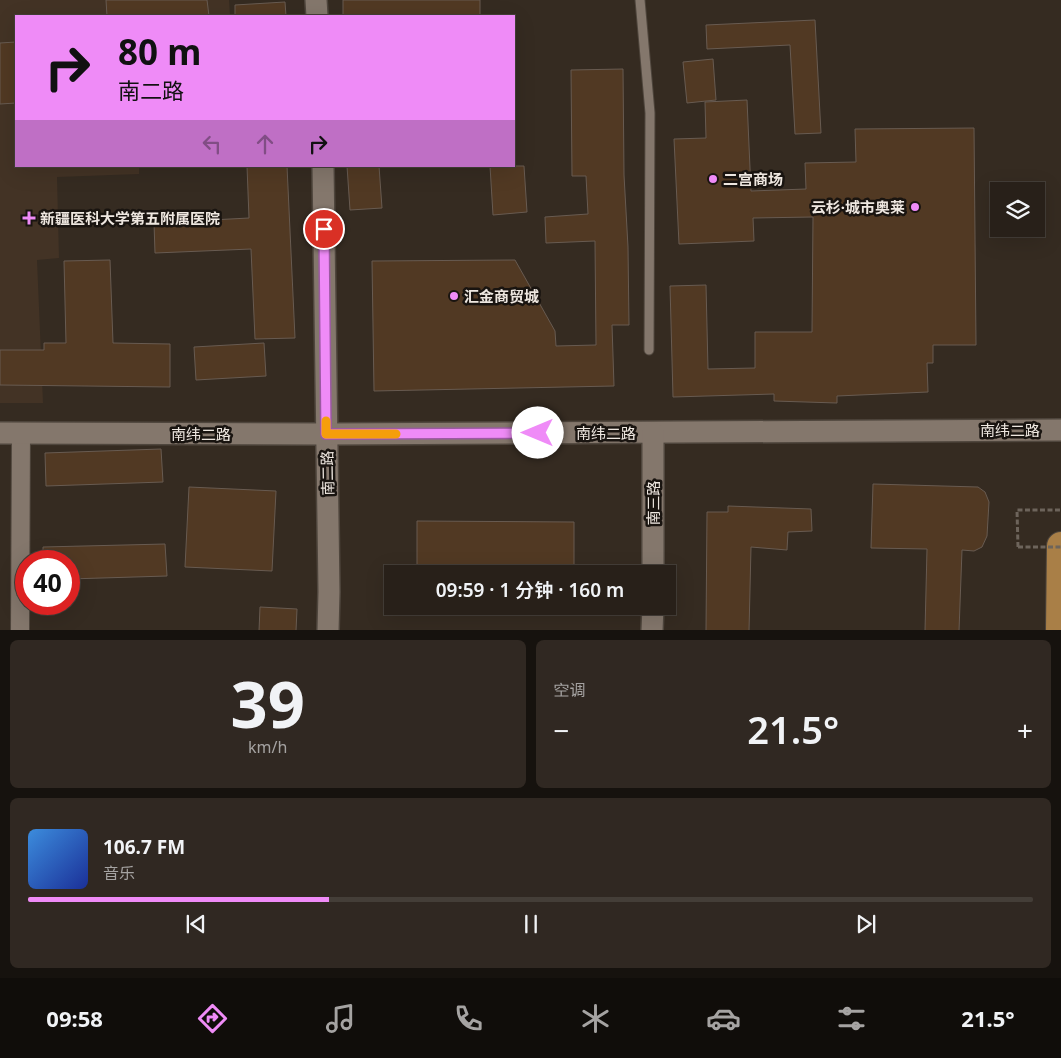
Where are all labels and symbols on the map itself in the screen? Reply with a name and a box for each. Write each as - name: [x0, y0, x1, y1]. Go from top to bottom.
- place label: 二宫商场: [723, 169, 783, 189]
- marker: 二宫商场: [707, 173, 719, 185]
- place label: 云杉·城市奥莱: [811, 197, 905, 217]
- marker: 云杉·城市奥莱: [909, 201, 921, 213]
- place label: 新疆医科大学第五附属医院: [40, 208, 220, 228]
- pin: [303, 208, 345, 250]
- marker: 新疆医科大学第五附属医院: [22, 211, 36, 225]
- place label: 汇金商贸城: [464, 286, 539, 306]
- marker: 汇金商贸城: [448, 290, 460, 302]
- position arrow: [511, 406, 563, 458]
- street label: 南纬二路: [980, 420, 1040, 440]
- street label: 南纬二路: [576, 423, 636, 443]
- street label: 南纬二路: [171, 424, 231, 444]
- street label: 南二路: [317, 450, 337, 496]
- street label: 南三路: [643, 480, 663, 526]
- speed limit sign: 40: [15, 550, 80, 615]

